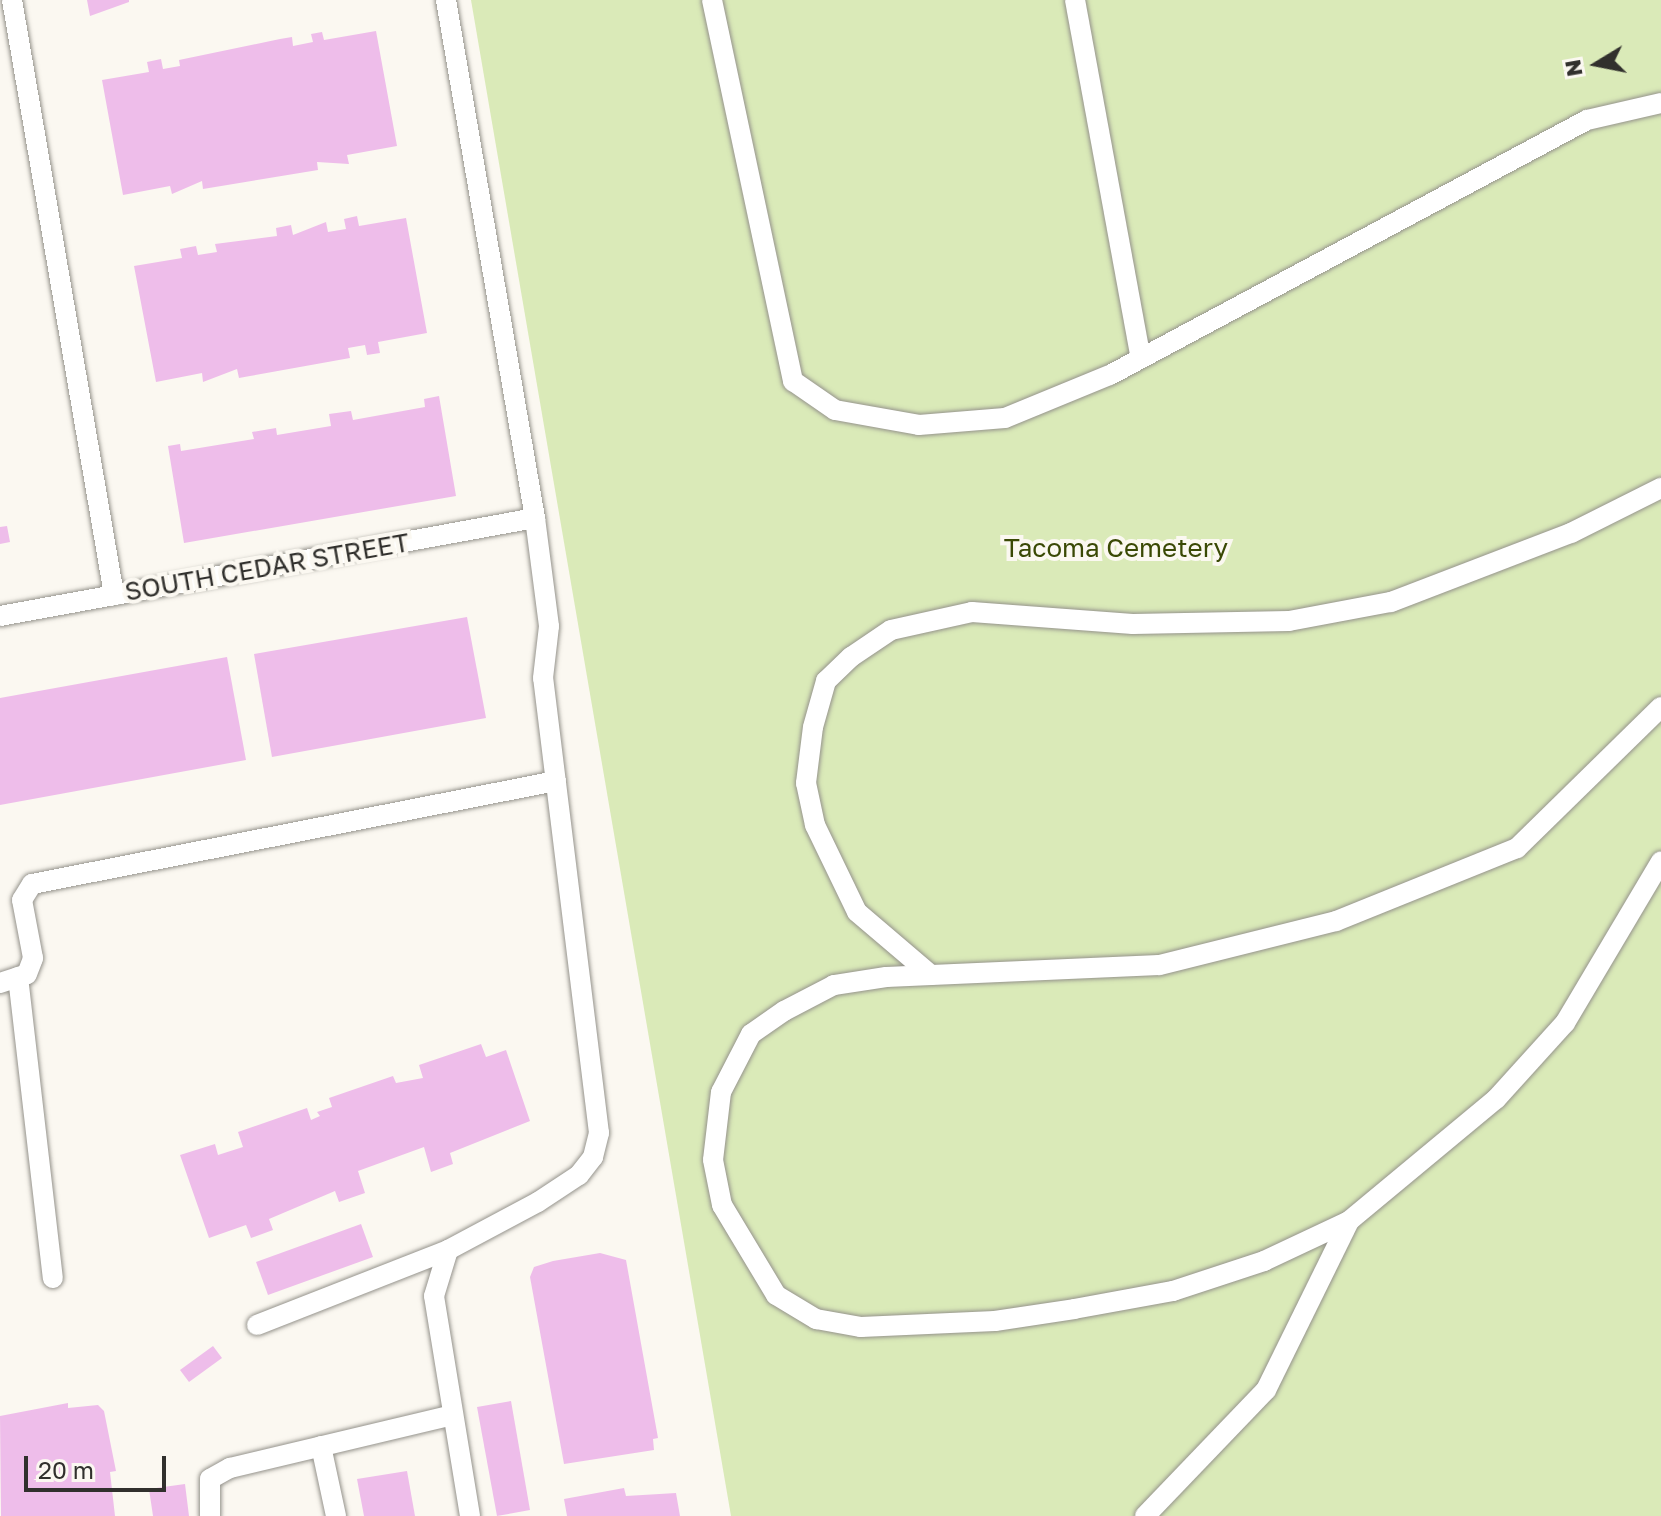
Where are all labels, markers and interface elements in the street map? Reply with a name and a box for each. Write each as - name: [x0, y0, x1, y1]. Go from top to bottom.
- north arrow: [1557, 24, 1637, 104]
- text: N: [1558, 58, 1588, 79]
- street label: SOUTH CEDAR STREET: [122, 527, 412, 607]
- park label: Tacoma Cemetery: [1004, 532, 1228, 564]
- scale bar: [28, 1440, 170, 1490]
- text: 20 m: [38, 1455, 94, 1484]

